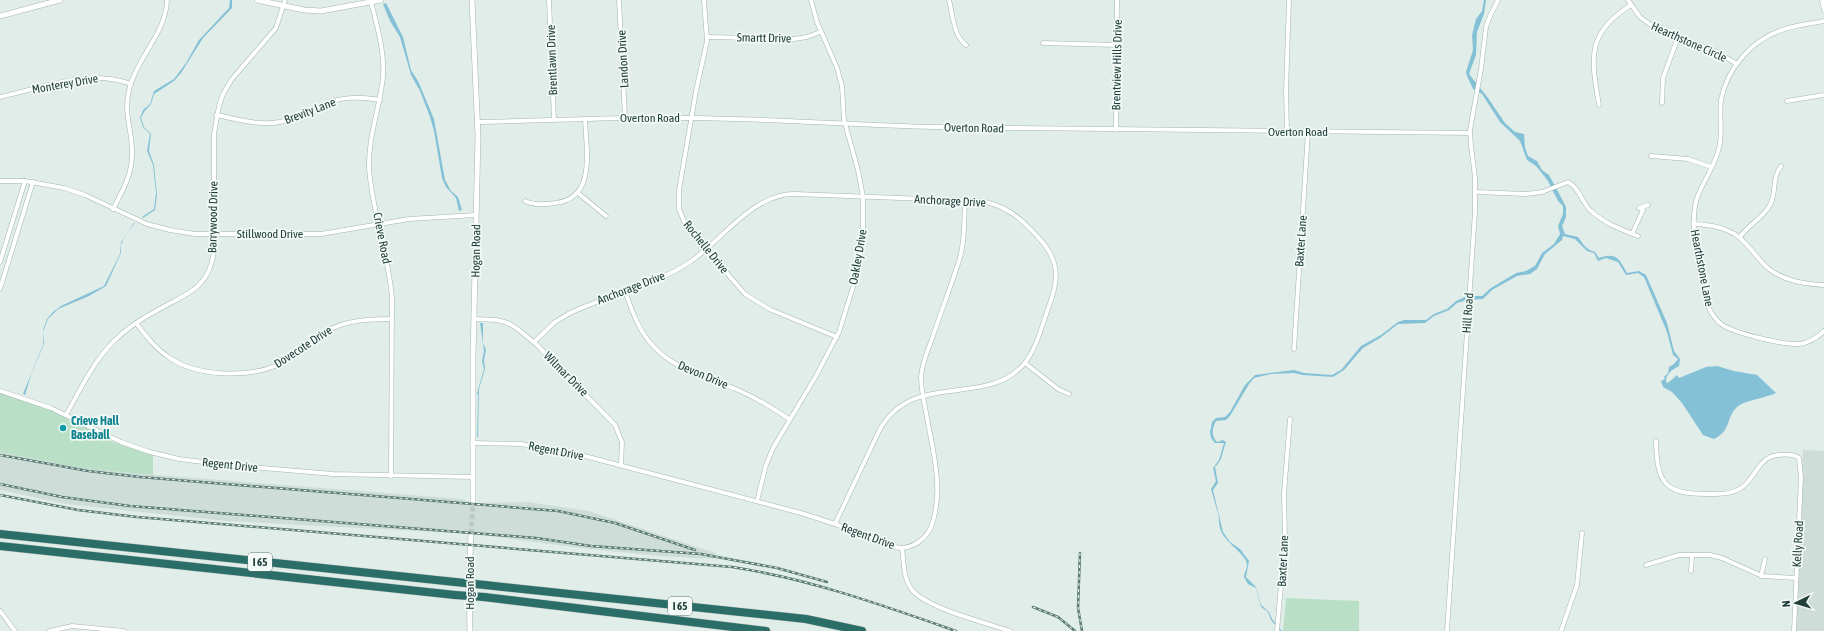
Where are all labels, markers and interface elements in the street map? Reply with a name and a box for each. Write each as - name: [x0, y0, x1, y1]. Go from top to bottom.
- street label: Brentview Hills Drive: [1109, 19, 1125, 111]
- street label: Hearthstone Circle: [1649, 19, 1729, 65]
- street label: Brentlawn Drive: [544, 24, 560, 96]
- street label: Landon Drive: [614, 30, 632, 88]
- street label: Smartt Drive: [737, 31, 791, 45]
- street label: Monterey Drive: [31, 71, 99, 97]
- street label: Brevity Lane: [282, 95, 338, 127]
- street label: Overton Road: [620, 111, 680, 125]
- street label: Overton Road: [944, 120, 1004, 136]
- street label: Overton Road: [1268, 125, 1328, 139]
- street label: Barrywood Drive: [205, 181, 221, 253]
- street label: Anchorage Drive: [914, 192, 986, 210]
- street label: Crieve Road: [370, 211, 394, 265]
- street label: Baxter Lane: [1292, 215, 1310, 267]
- street label: Rochelle Drive: [680, 218, 732, 276]
- street label: Hogan Road: [469, 224, 483, 278]
- street label: Stillwood Drive: [237, 227, 303, 241]
- street label: Oakley Drive: [846, 228, 870, 286]
- street label: Hearthstone Lane: [1688, 228, 1716, 308]
- street label: Anchorage Drive: [595, 269, 667, 307]
- street label: Hill Road: [1460, 292, 1476, 334]
- street label: Dovecote Drive: [271, 323, 335, 371]
- street label: Wilmar Drive: [541, 349, 591, 399]
- street label: Devon Drive: [676, 358, 730, 392]
- place label: Crieve Hall Baseball: [71, 414, 120, 442]
- marker: Crieve Hall Baseball: [58, 423, 68, 433]
- street label: Regent Drive: [527, 439, 585, 463]
- street label: Regent Drive: [201, 455, 259, 475]
- street label: Regent Drive: [839, 520, 897, 552]
- street label: Kelly Road: [1790, 520, 1806, 568]
- street label: Baxter Lane: [1275, 535, 1291, 587]
- road number: I 65: [248, 553, 272, 571]
- street label: Hogan Road: [463, 556, 477, 610]
- north arrow: [1776, 583, 1816, 623]
- road number: I 65: [668, 597, 692, 615]
- text: N: [1780, 600, 1792, 608]

